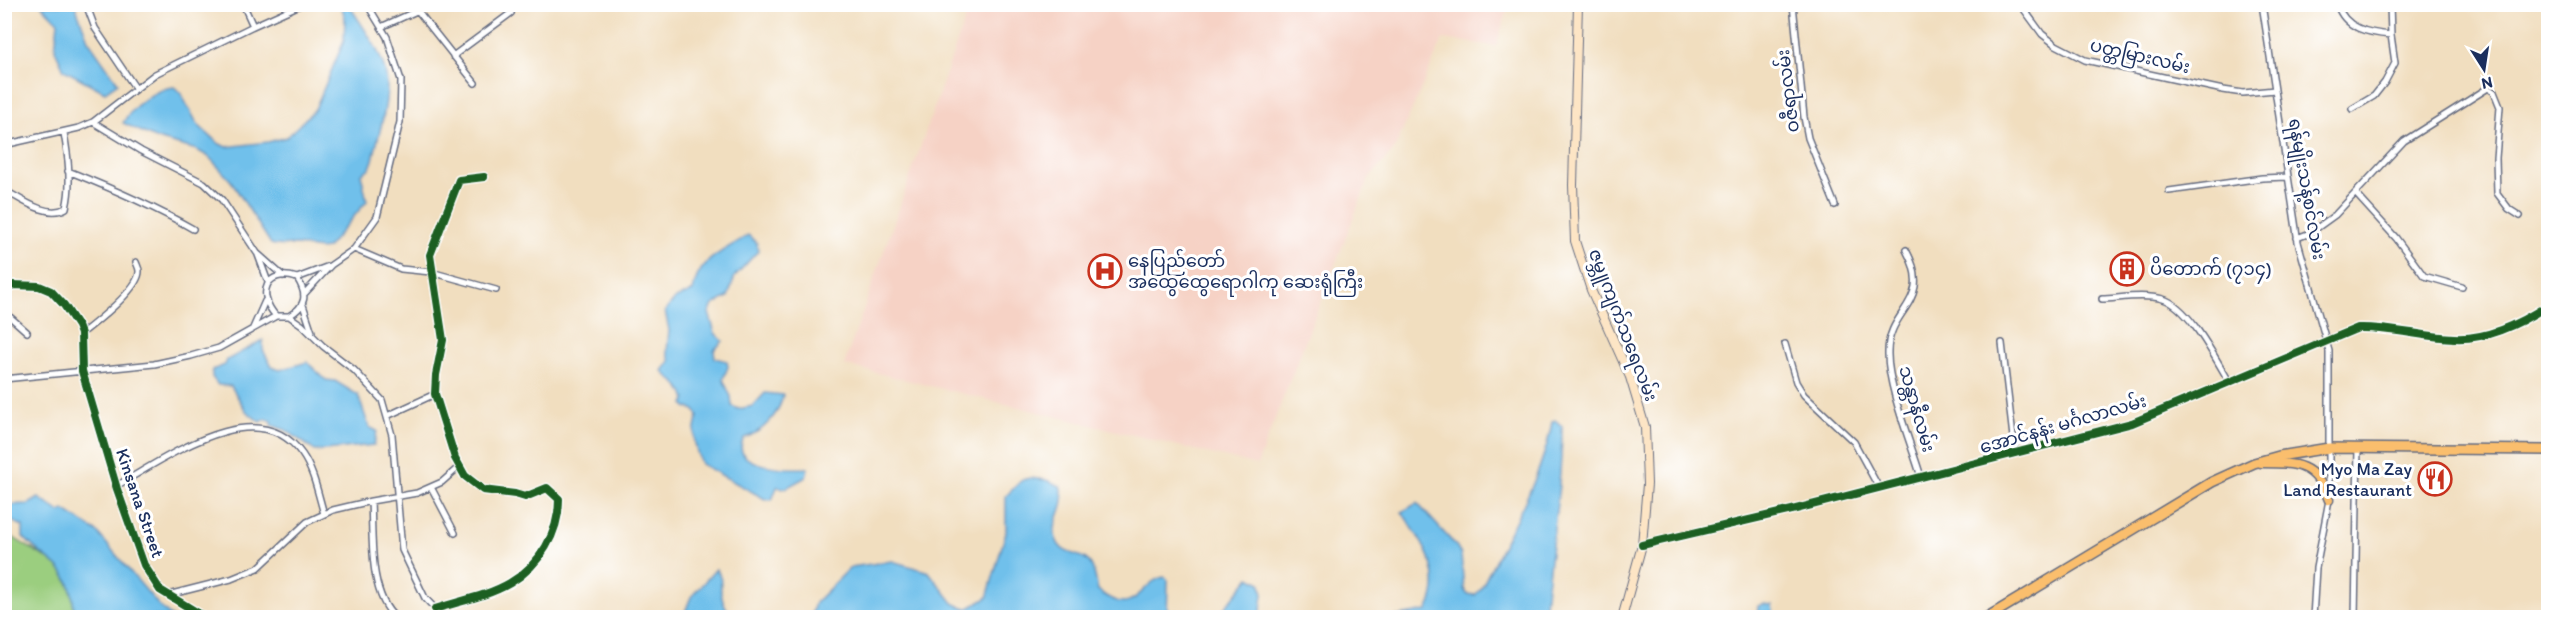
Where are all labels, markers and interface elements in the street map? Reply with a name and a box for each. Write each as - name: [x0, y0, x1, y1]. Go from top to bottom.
- street label: ပတ္တမြားလမ်း: [2087, 32, 2193, 82]
- north arrow: [2454, 39, 2514, 99]
- street label: ဝဇီရာလမ်း: [1769, 48, 1808, 134]
- text: N: [2480, 73, 2494, 94]
- street label: ရန်မျိုးသန့်စင်လမ်း: [2280, 116, 2333, 262]
- street label: ဇမ္ဘူကျက်သရေလမ်း: [1580, 245, 1664, 406]
- place label: နေပြည်တော် အထွေထွေရောဂါကု ဆေးရုံကြီး: [1128, 248, 1363, 297]
- building icon: ပိတောက် (၇၁၄): [2109, 251, 2145, 287]
- hospital icon: နေပြည်တော် အထွေထွေရောဂါကု ဆေးရုံကြီး: [1087, 253, 1123, 289]
- place label: ပိတောက် (၇၁၄): [2150, 255, 2272, 284]
- street label: သန္တာနီလမ်း: [1890, 362, 1943, 456]
- street label: အောင်နန်း မင်္ဂလာလမ်း: [1977, 388, 2150, 462]
- street label: Kinsana Street: [111, 445, 169, 561]
- place label: Myo Ma Zay Land Restaurant: [2283, 458, 2413, 501]
- restaurant icon: Myo Ma Zay Land Restaurant: [2417, 461, 2453, 497]

